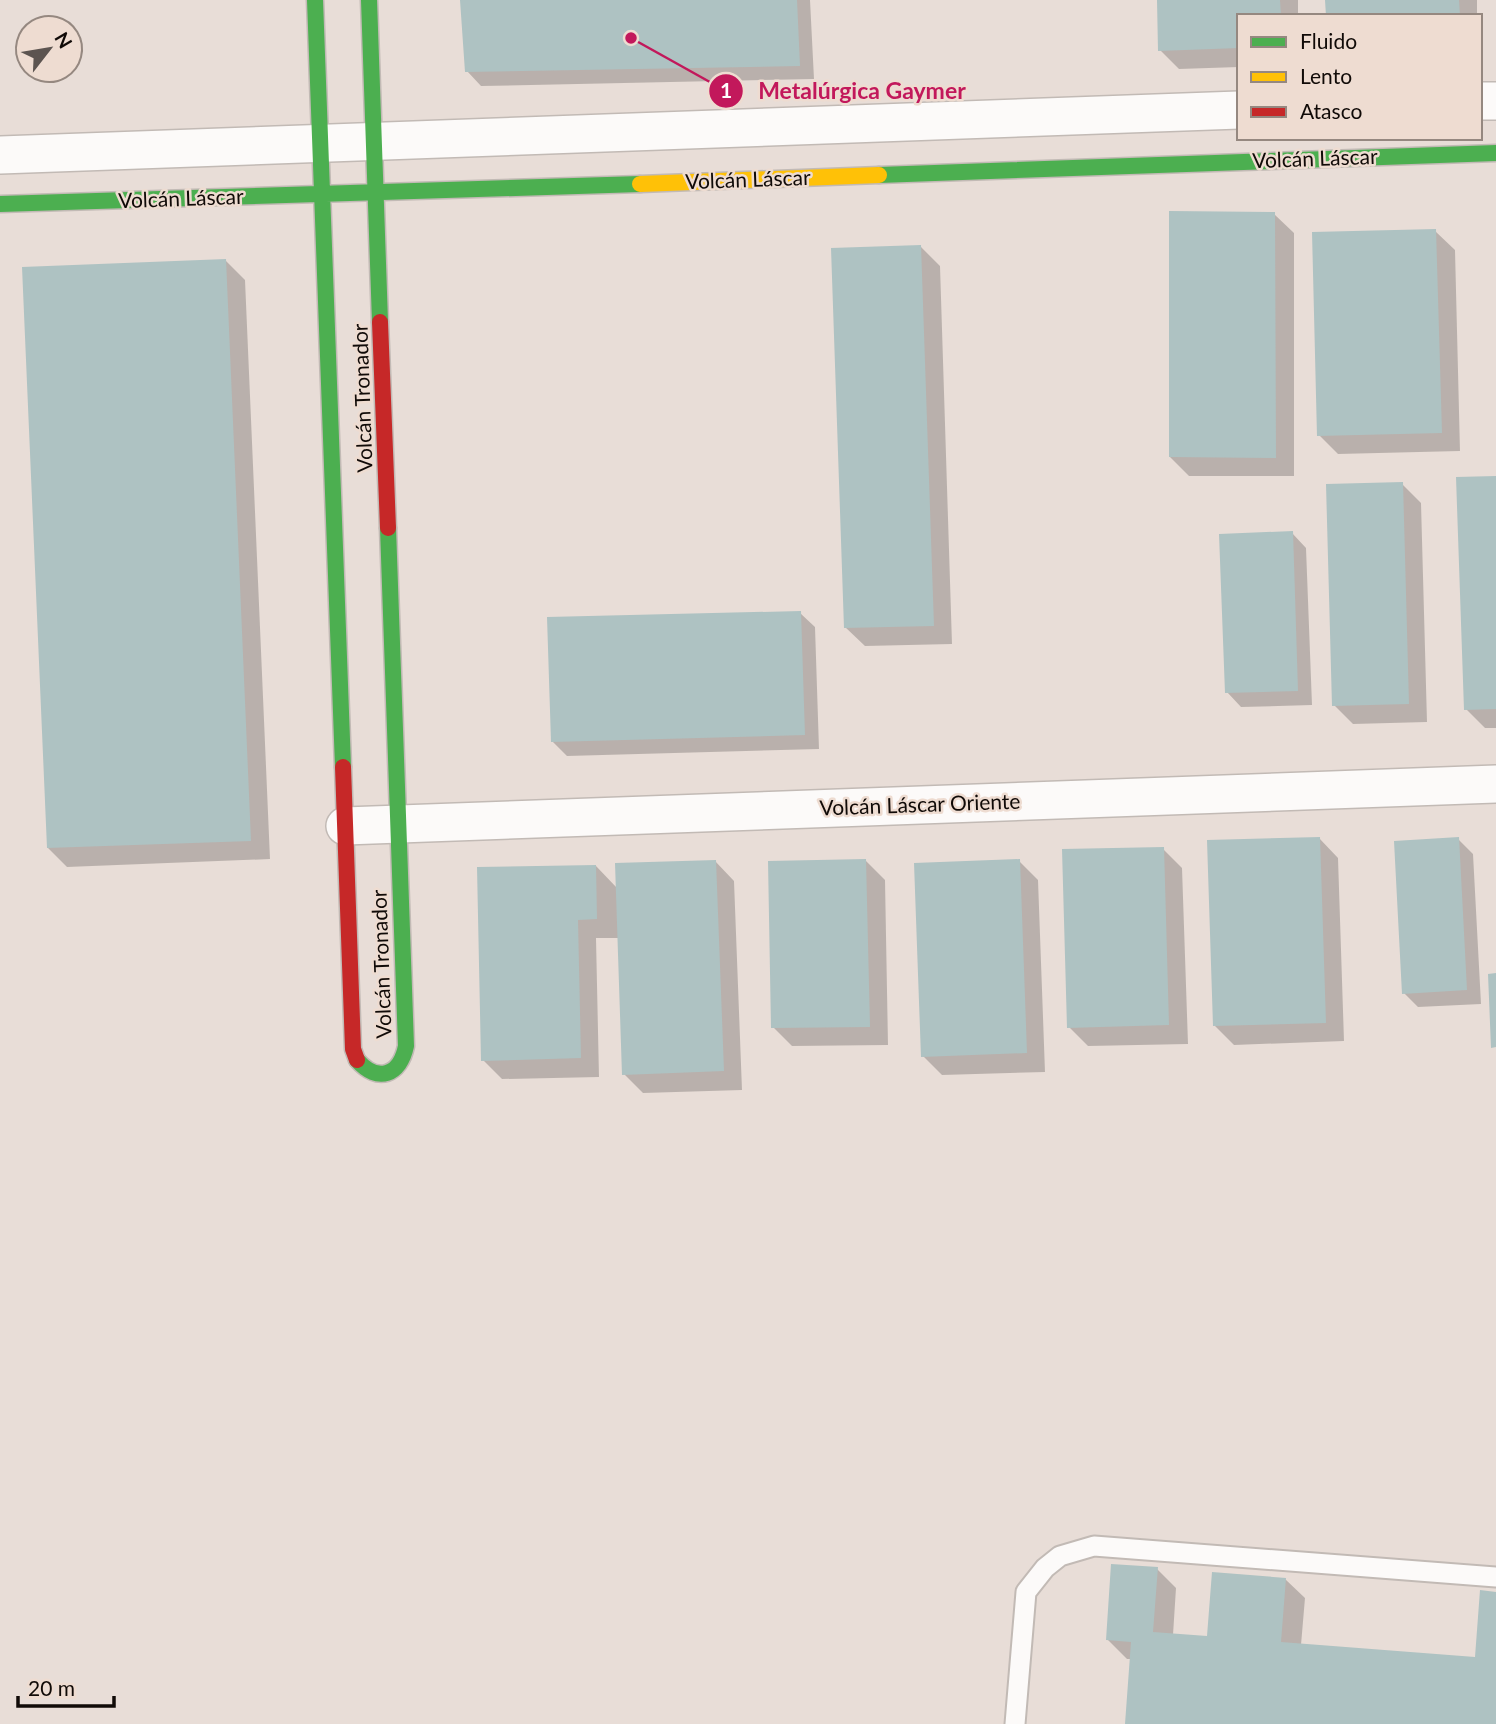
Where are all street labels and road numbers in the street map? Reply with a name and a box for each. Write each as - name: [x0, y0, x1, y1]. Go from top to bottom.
- street label: Volcán Láscar: [1252, 143, 1378, 172]
- street label: Volcán Láscar: [685, 164, 811, 193]
- street label: Volcán Láscar: [118, 183, 244, 212]
- street label: Volcán Tronador: [346, 323, 377, 473]
- street label: Volcán Láscar Oriente: [819, 788, 1021, 819]
- street label: Volcán Tronador: [365, 889, 396, 1039]

